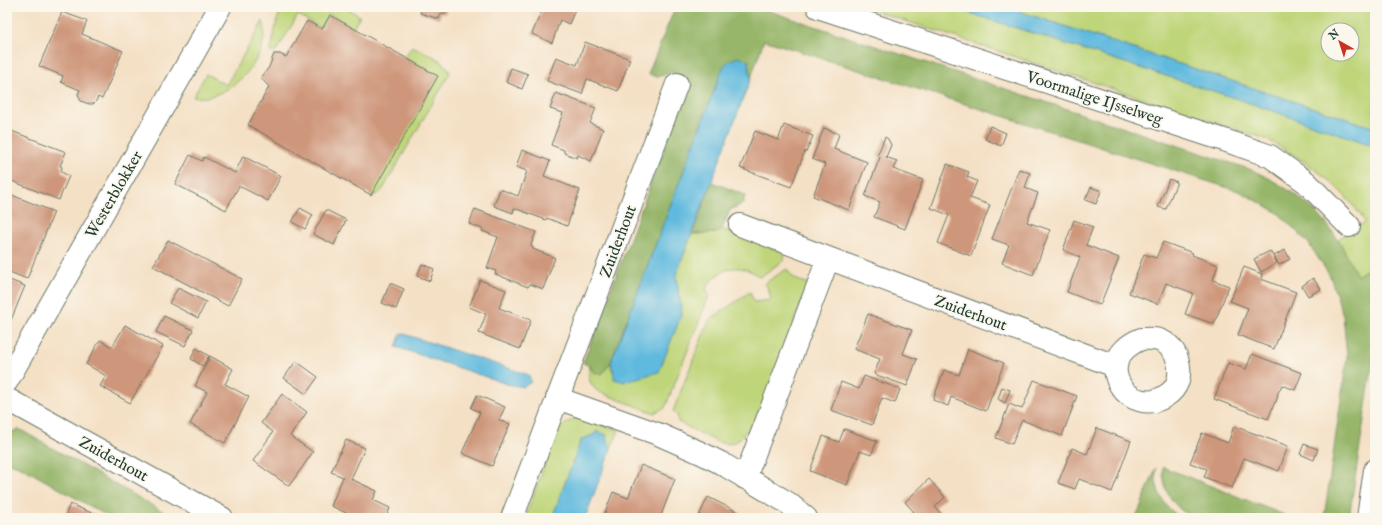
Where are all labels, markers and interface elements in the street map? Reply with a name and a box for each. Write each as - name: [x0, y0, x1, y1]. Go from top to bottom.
- north arrow: [1320, 22, 1360, 62]
- text: N: [1325, 26, 1343, 44]
- street label: Voormalige IJsselweg: [1023, 67, 1165, 130]
- street label: Westerblokker: [82, 148, 148, 242]
- street label: Zuiderhout: [596, 202, 642, 281]
- street label: Zuiderhout: [931, 291, 1010, 336]
- street label: Zuiderhout: [75, 433, 152, 487]

